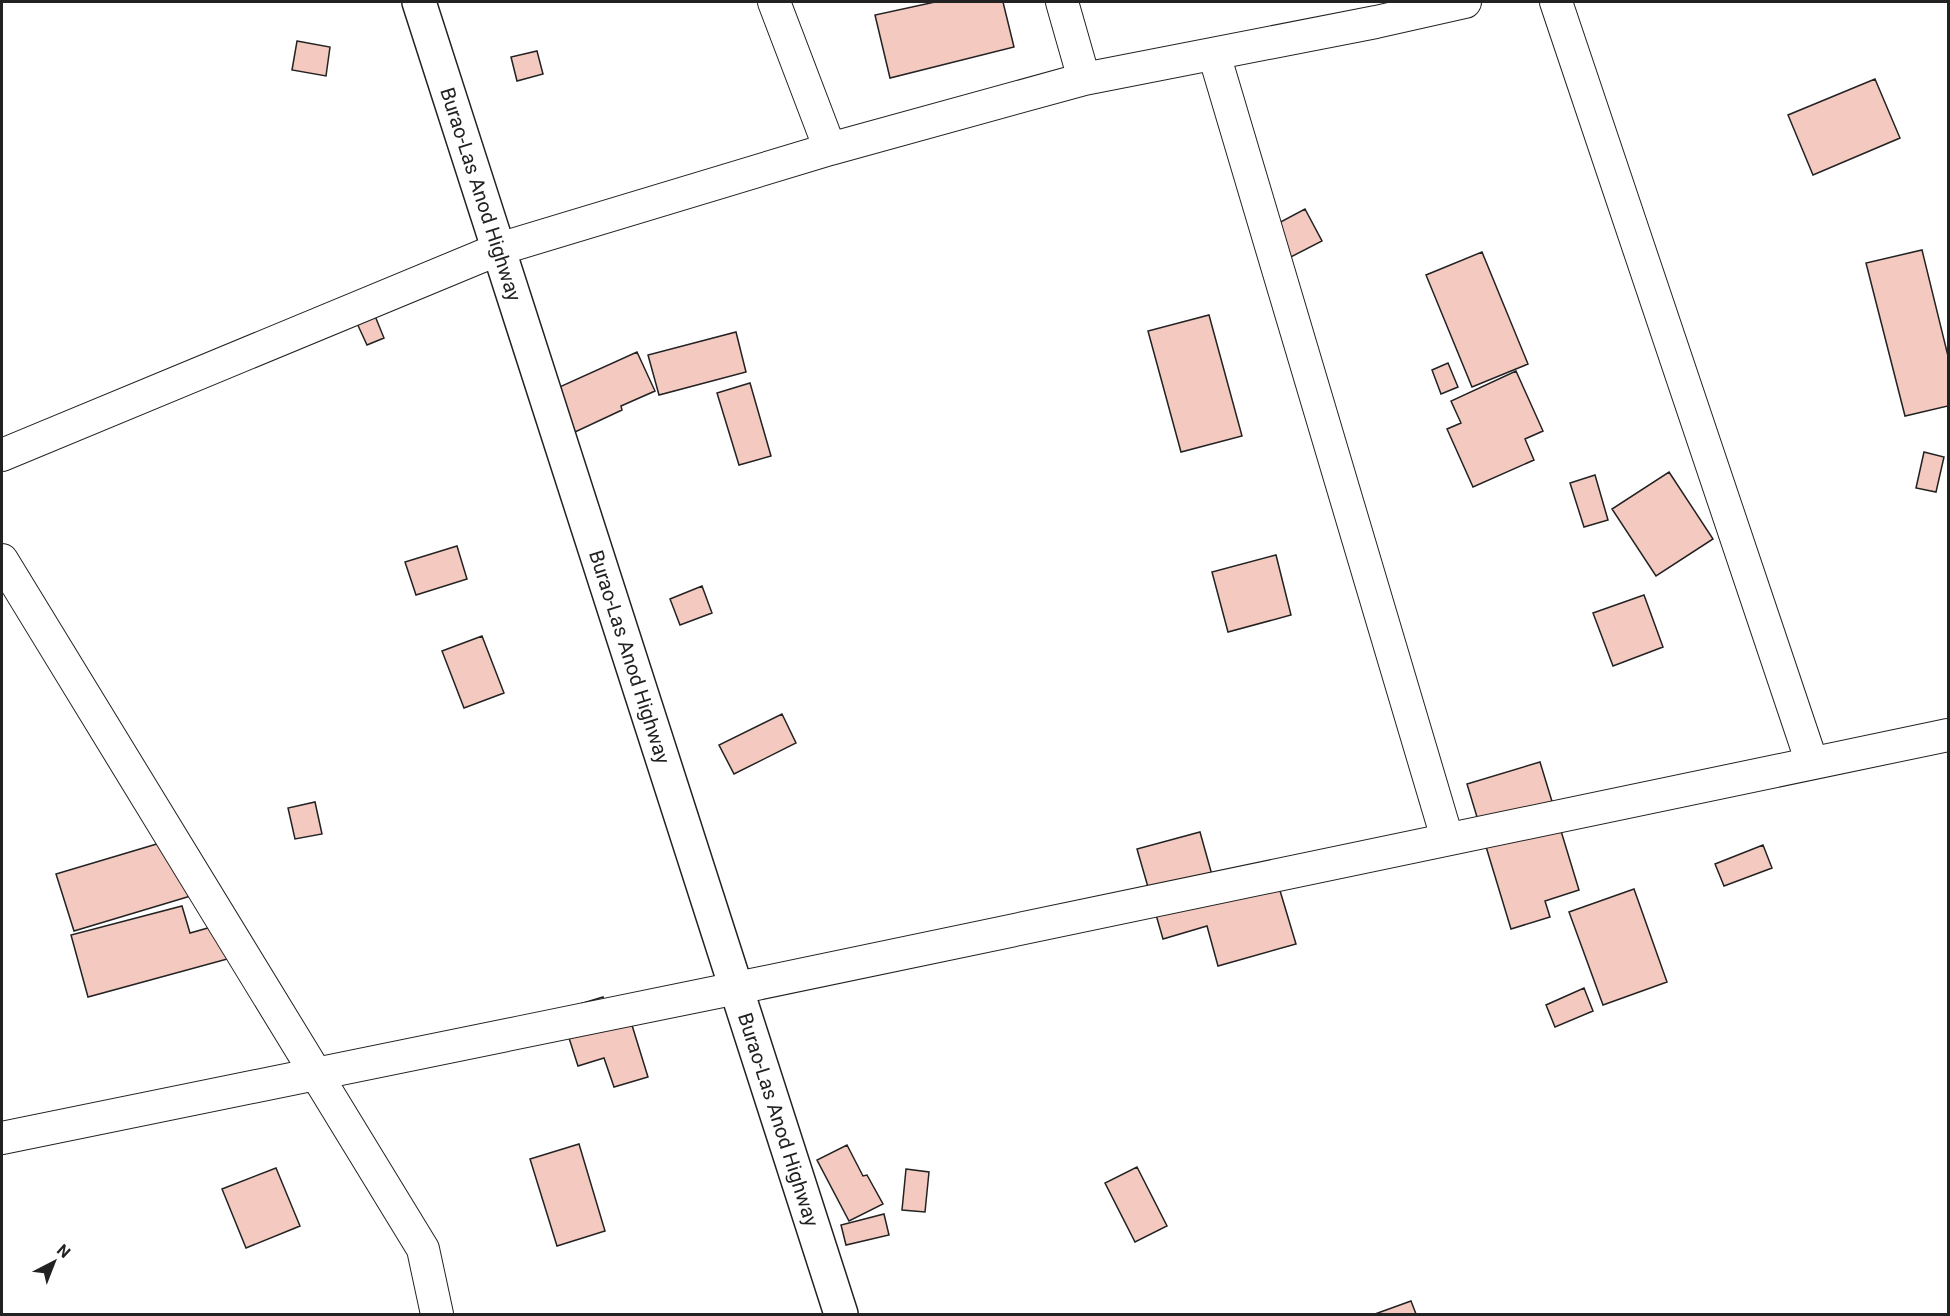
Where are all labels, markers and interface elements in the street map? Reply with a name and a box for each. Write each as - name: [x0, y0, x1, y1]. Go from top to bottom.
- street label: Burao-Las Anod Highway: [435, 84, 527, 305]
- street label: Burao-Las Anod Highway: [584, 547, 675, 767]
- street label: Burao-Las Anod Highway: [733, 1010, 824, 1230]
- north arrow: [24, 1232, 84, 1292]
- text: N: [53, 1240, 74, 1262]

